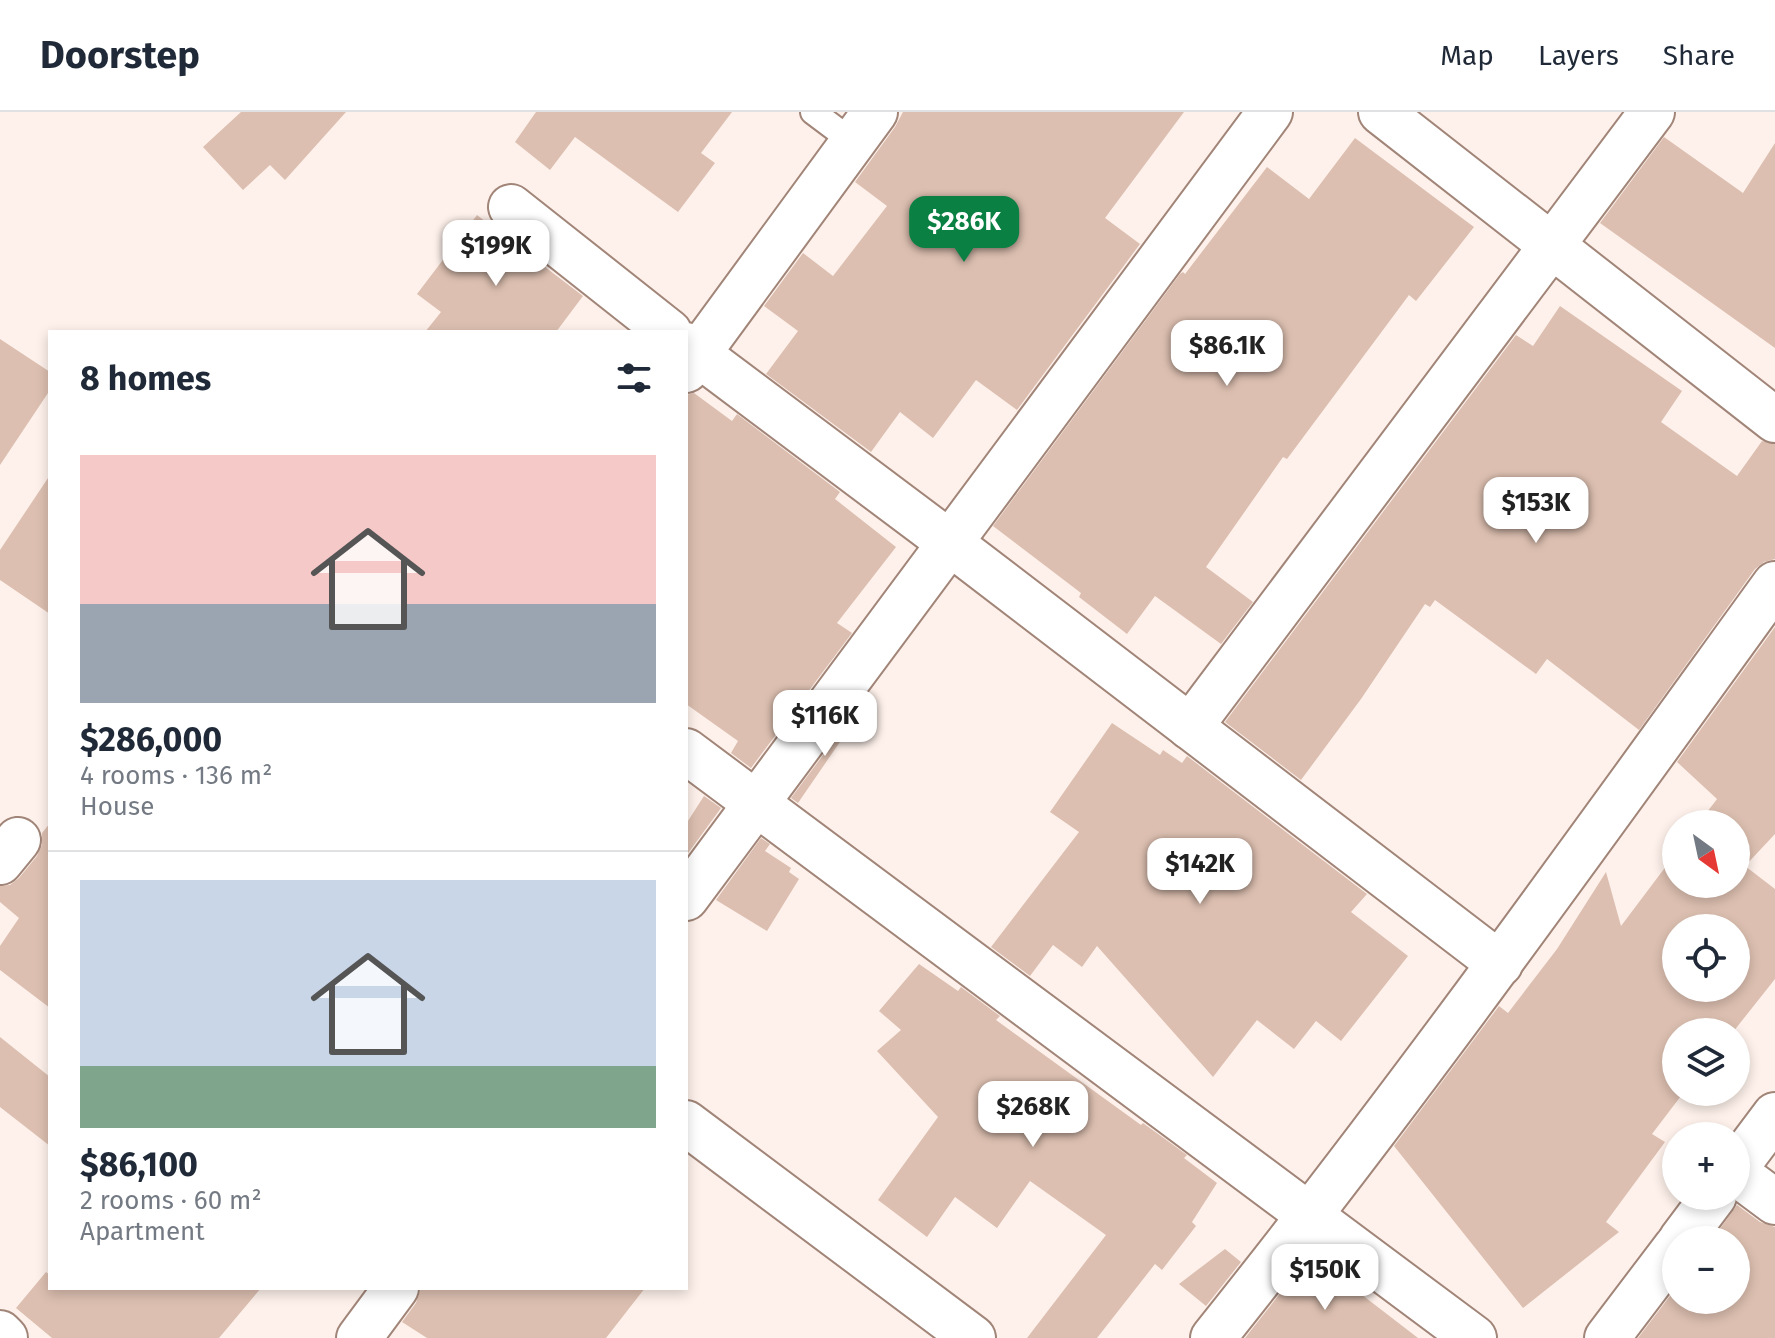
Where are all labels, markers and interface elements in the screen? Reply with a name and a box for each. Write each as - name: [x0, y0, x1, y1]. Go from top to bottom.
- text: Doorstep: [40, 32, 200, 78]
- text: Map: [1440, 39, 1494, 72]
- text: Layers: [1538, 39, 1619, 72]
- text: Share: [1663, 39, 1735, 72]
- pin: $286K: [908, 196, 1020, 264]
- text: $286K: [927, 206, 1001, 237]
- pin: $199K: [440, 220, 552, 288]
- text: $199K: [461, 230, 531, 261]
- pin: $86.1K: [1162, 320, 1292, 388]
- text: $86.1K: [1189, 330, 1265, 361]
- icon: filters: [612, 356, 656, 400]
- text: 8 homes: [80, 358, 211, 399]
- pin: $153K: [1480, 477, 1592, 545]
- text: $153K: [1501, 487, 1571, 518]
- icon: home: [296, 507, 440, 651]
- pin: $116K: [769, 690, 881, 758]
- text: $116K: [791, 700, 859, 731]
- text: $286,000: [80, 719, 222, 760]
- text: 4 rooms · 136 m²: [80, 760, 272, 791]
- text: House: [80, 791, 154, 822]
- north arrow: [1662, 810, 1750, 898]
- map controls: [1662, 810, 1750, 1314]
- pin: $142K: [1144, 838, 1256, 906]
- text: $142K: [1165, 848, 1235, 879]
- button: locate: [1662, 914, 1750, 1002]
- icon: home: [296, 932, 440, 1076]
- button: layers: [1662, 1018, 1750, 1106]
- pin: $268K: [977, 1081, 1089, 1149]
- text: $268K: [996, 1091, 1070, 1122]
- button: +: [1662, 1122, 1750, 1210]
- text: $86,100: [80, 1144, 198, 1185]
- text: 2 rooms · 60 m²: [80, 1185, 262, 1216]
- text: Apartment: [80, 1216, 205, 1247]
- button: −: [1662, 1226, 1750, 1314]
- pin: $150K: [1269, 1244, 1381, 1312]
- text: $150K: [1289, 1254, 1361, 1285]

